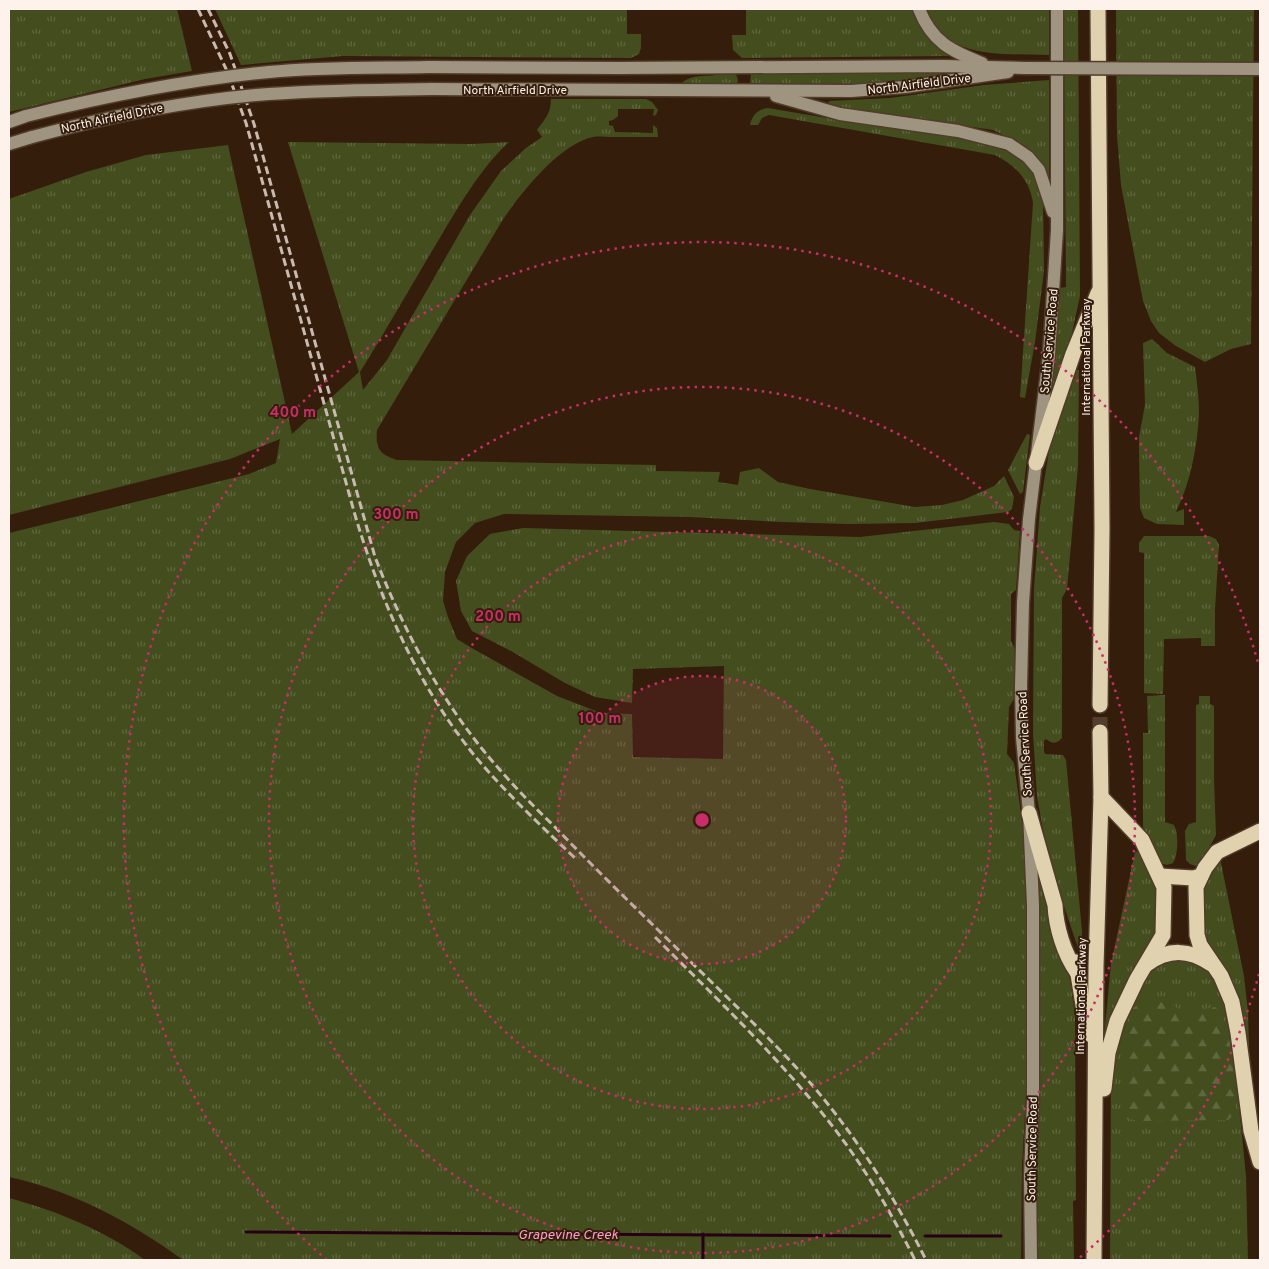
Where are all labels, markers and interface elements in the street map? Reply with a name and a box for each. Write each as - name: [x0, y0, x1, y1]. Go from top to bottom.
- street label: North Airfield Drive: [867, 71, 972, 99]
- street label: North Airfield Drive: [463, 83, 567, 99]
- street label: North Airfield Drive: [60, 100, 165, 138]
- street label: South Service Road: [1037, 288, 1063, 394]
- street label: International Parkway: [1079, 298, 1095, 416]
- text: 400 m: [270, 404, 316, 423]
- text: 300 m: [373, 506, 419, 525]
- text: 200 m: [475, 608, 521, 627]
- street label: South Service Road: [1015, 691, 1037, 797]
- text: 100 m: [579, 710, 621, 729]
- centre of rings: [693, 811, 711, 829]
- street label: International Parkway: [1073, 937, 1091, 1055]
- street label: South Service Road: [1024, 1096, 1042, 1202]
- water label: Grapevine Creek: [518, 1227, 619, 1244]

